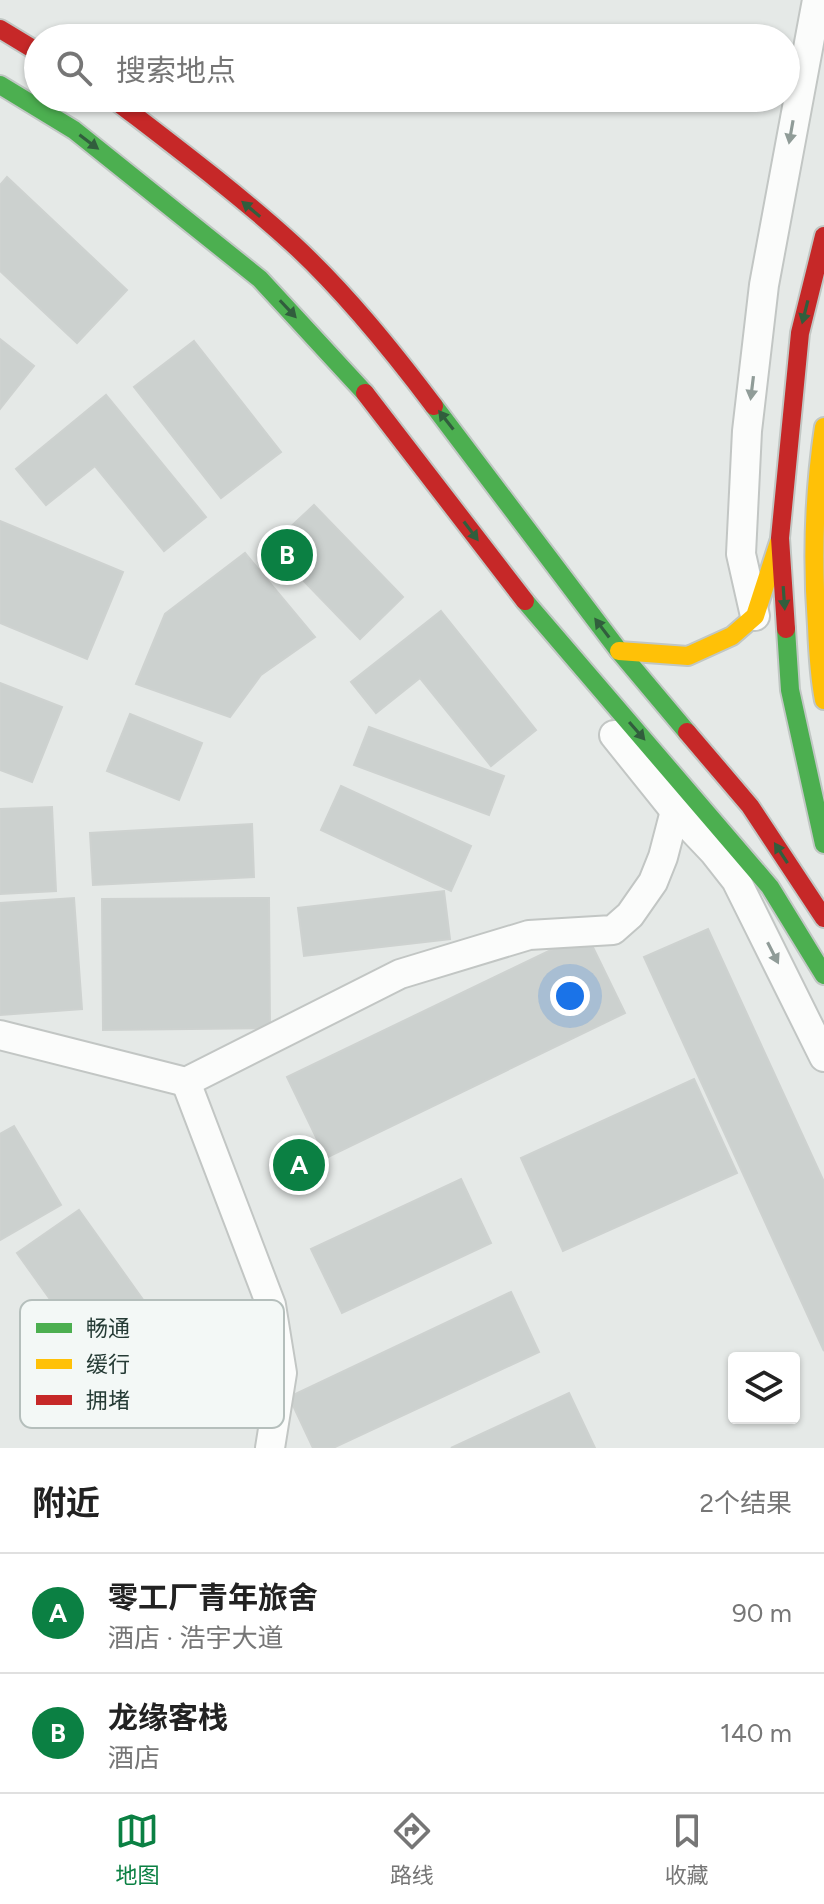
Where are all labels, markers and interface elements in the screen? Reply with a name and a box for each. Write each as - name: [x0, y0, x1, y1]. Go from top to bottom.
- search box: [24, 24, 800, 112]
- icon: search: [52, 46, 96, 90]
- text: 搜索地点: [116, 52, 236, 89]
- one-way arrow: [785, 119, 797, 144]
- one-way arrow: [79, 133, 99, 149]
- one-way arrow: [241, 201, 261, 218]
- one-way arrow: [278, 299, 297, 318]
- one-way arrow: [799, 299, 811, 324]
- one-way arrow: [745, 376, 758, 401]
- one-way arrow: [438, 410, 454, 430]
- one-way arrow: [462, 521, 478, 541]
- pin: B: [261, 525, 313, 585]
- one-way arrow: [778, 586, 791, 611]
- one-way arrow: [595, 617, 610, 638]
- one-way arrow: [628, 721, 645, 741]
- one-way arrow: [774, 842, 789, 863]
- one-way arrow: [766, 941, 779, 964]
- your location: [550, 976, 590, 1016]
- pin: A: [273, 1135, 325, 1195]
- legend: [20, 1300, 284, 1428]
- text: 畅通: [86, 1315, 130, 1342]
- text: 缓行: [86, 1351, 130, 1378]
- map controls: [728, 1352, 800, 1424]
- button: layers: [728, 1352, 800, 1424]
- text: 拥堵: [86, 1387, 130, 1414]
- text: 附近: [32, 1483, 100, 1524]
- text: 2个结果: [699, 1487, 792, 1519]
- text: 零工厂青年旅舍: [108, 1579, 318, 1616]
- text: A: [49, 1597, 67, 1629]
- text: 90 m: [732, 1597, 792, 1629]
- text: 酒店 · 浩宇大道: [108, 1622, 283, 1654]
- text: 龙缘客栈: [108, 1699, 228, 1736]
- text: B: [50, 1717, 66, 1749]
- text: 140 m: [720, 1717, 792, 1749]
- text: 酒店: [108, 1742, 160, 1774]
- tab: 地图: [115, 1809, 159, 1889]
- tab: 路线: [390, 1809, 434, 1889]
- tab: 收藏: [665, 1809, 709, 1889]

